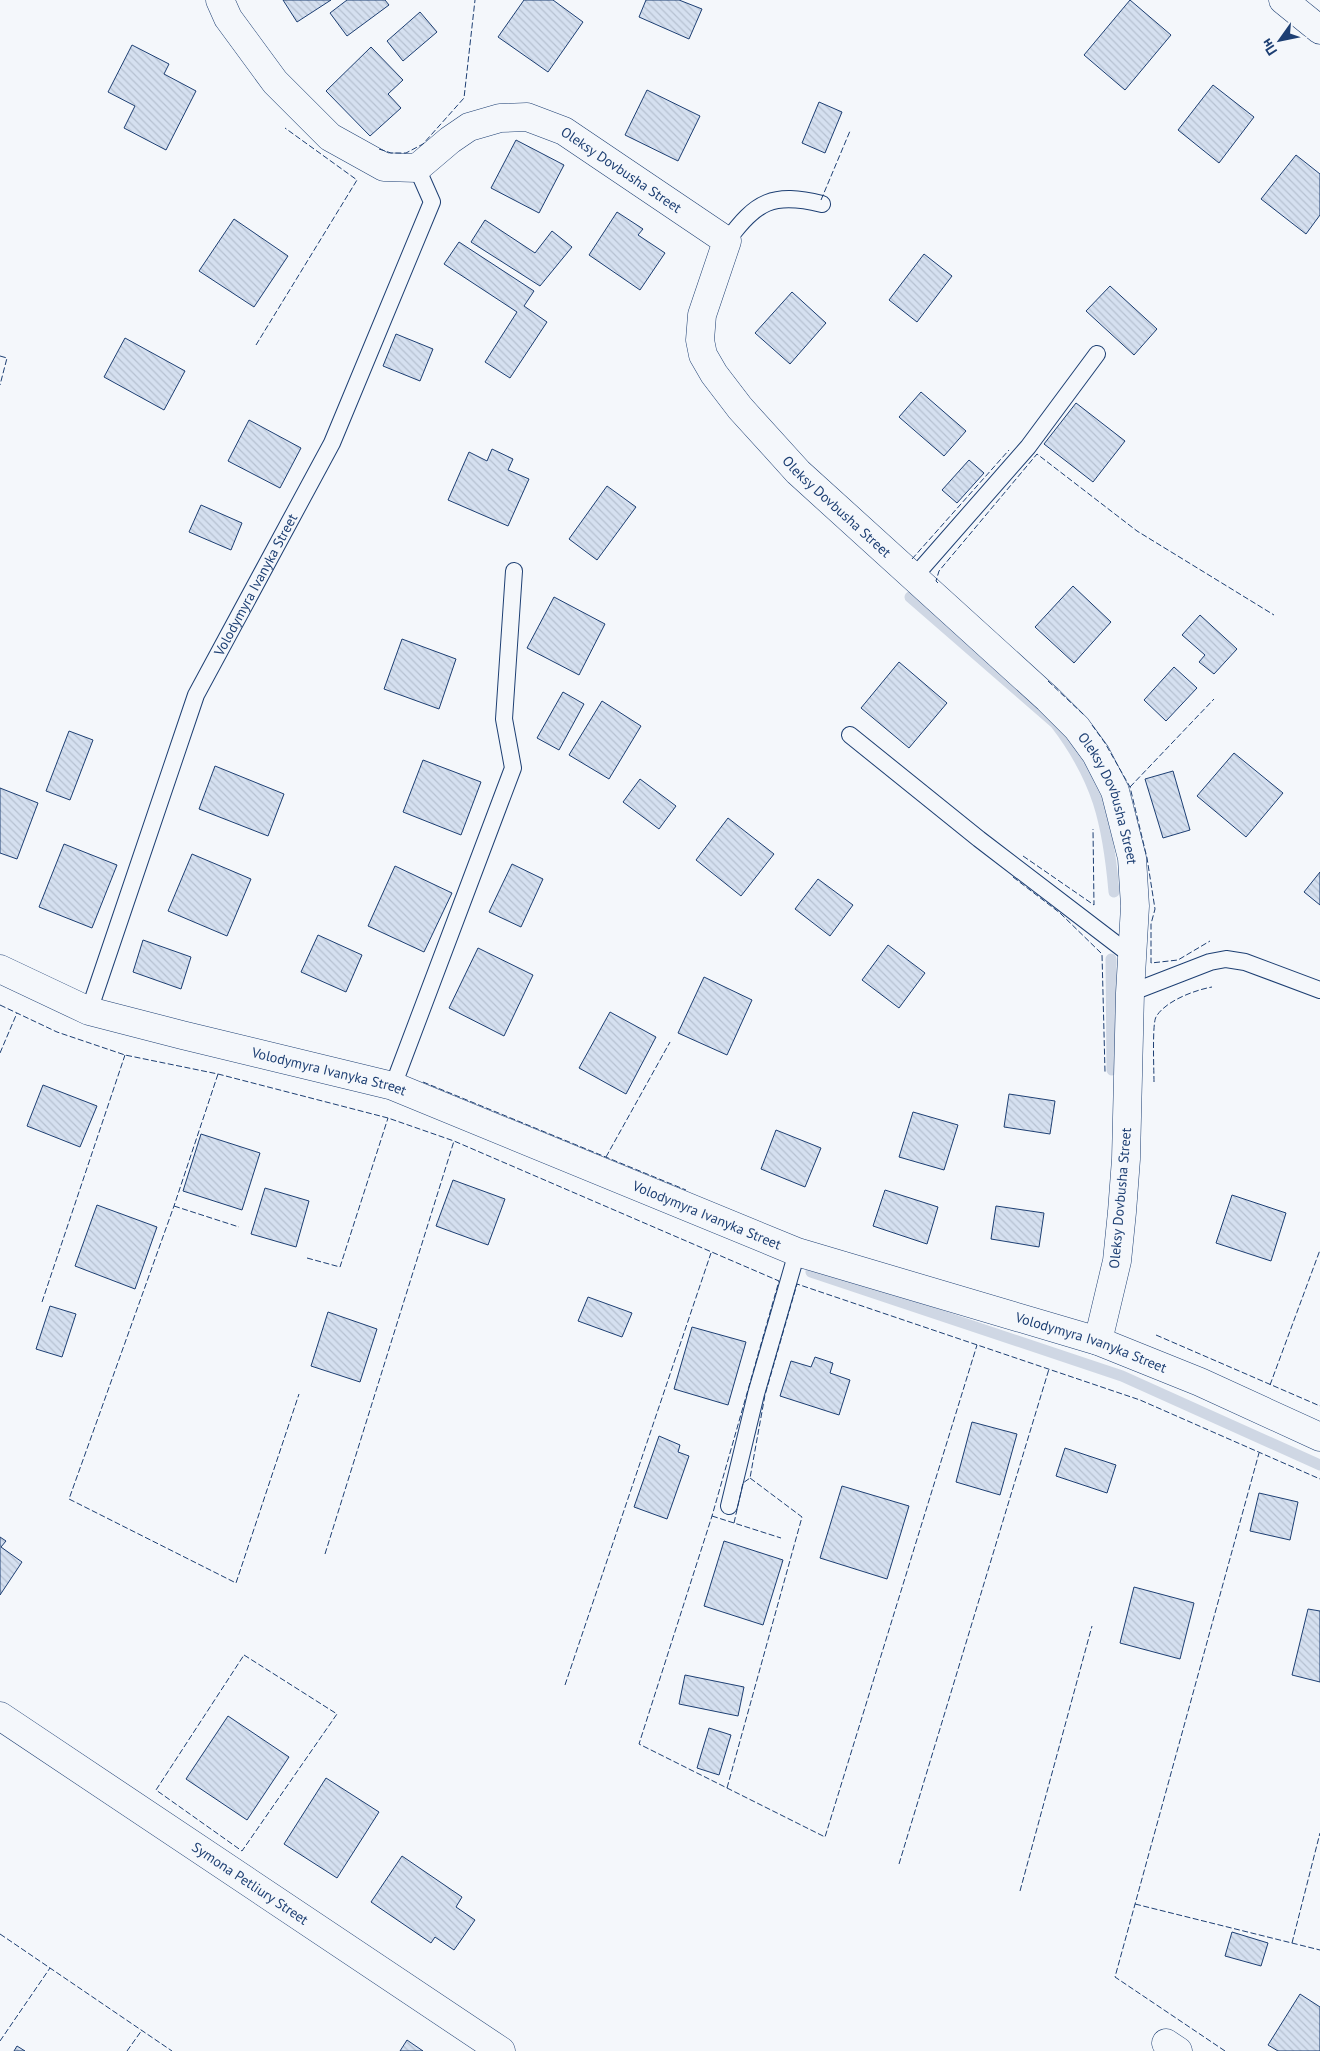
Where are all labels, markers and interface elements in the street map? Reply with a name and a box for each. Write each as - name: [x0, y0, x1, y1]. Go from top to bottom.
- north arrow: [1255, 15, 1305, 65]
- text: Пн: [1257, 35, 1281, 59]
- street label: Oleksy Dovbusha Street: [558, 123, 685, 217]
- street label: Oleksy Dovbusha Street: [779, 452, 895, 561]
- street label: Volodymyra Ivanyka Street: [209, 510, 301, 660]
- street label: Oleksy Dovbusha Street: [1074, 729, 1141, 865]
- street label: Volodymyra Ivanyka Street: [249, 1043, 410, 1100]
- street label: Oleksy Dovbusha Street: [1105, 1127, 1135, 1269]
- street label: Volodymyra Ivanyka Street: [629, 1176, 784, 1254]
- street label: Volodymyra Ivanyka Street: [1012, 1308, 1170, 1377]
- street label: Symona Petliury Street: [189, 1838, 312, 1929]

